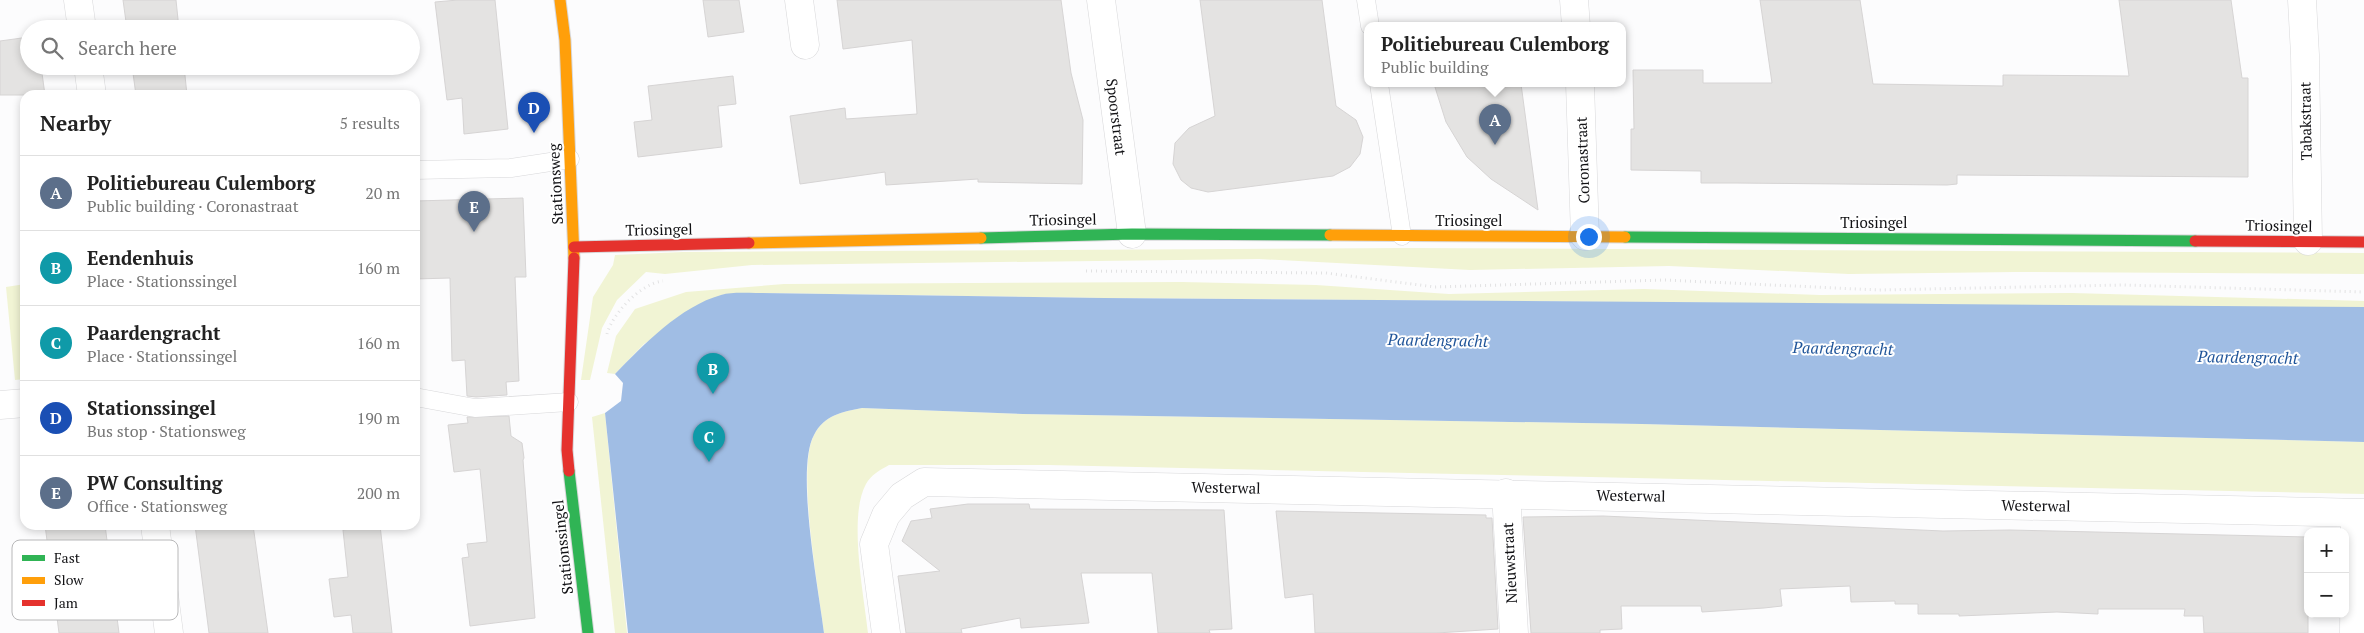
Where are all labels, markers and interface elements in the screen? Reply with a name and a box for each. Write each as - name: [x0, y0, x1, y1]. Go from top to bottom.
- search box: [20, 20, 420, 75]
- popup: [1364, 22, 1626, 87]
- text: Politiebureau Culemborg: [1381, 31, 1609, 56]
- icon: search: [38, 34, 66, 62]
- text: Search here: [78, 35, 177, 60]
- text: Public building: [1381, 56, 1488, 78]
- street label: Spoorstraat: [1102, 77, 1132, 157]
- street label: Tabakstraat: [2294, 81, 2316, 160]
- pin: D: [518, 92, 550, 133]
- pin: A: [1479, 104, 1511, 145]
- text: Nearby: [40, 109, 111, 137]
- text: 5 results: [340, 112, 400, 134]
- street label: Coronastraat: [1570, 116, 1594, 204]
- street label: Stationsweg: [543, 142, 567, 225]
- text: Politiebureau Culemborg: [87, 170, 315, 195]
- text: A: [50, 182, 62, 204]
- text: 20 m: [365, 182, 400, 204]
- pin: E: [458, 191, 490, 232]
- text: Public building · Coronastraat: [87, 195, 299, 217]
- street label: Triosingel: [1029, 208, 1097, 230]
- street label: Triosingel: [1435, 210, 1503, 230]
- street label: Triosingel: [1840, 212, 1908, 232]
- street label: Triosingel: [2245, 214, 2313, 236]
- street label: Triosingel: [625, 218, 693, 240]
- your location: [1576, 224, 1602, 250]
- text: Eendenhuis: [87, 245, 194, 270]
- text: B: [51, 257, 61, 279]
- text: 160 m: [357, 257, 400, 279]
- text: Place · Stationssingel: [87, 270, 237, 292]
- text: Paardengracht: [87, 320, 221, 345]
- water label: Paardengracht: [1387, 328, 1489, 352]
- text: C: [51, 332, 61, 354]
- text: 160 m: [357, 332, 400, 354]
- water label: Paardengracht: [1792, 336, 1894, 360]
- text: Place · Stationssingel: [87, 345, 237, 367]
- water label: Paardengracht: [2197, 345, 2299, 369]
- pin: B: [697, 353, 729, 394]
- text: Stationssingel: [87, 395, 216, 420]
- text: D: [50, 407, 62, 429]
- text: 190 m: [357, 407, 400, 429]
- text: Bus stop · Stationsweg: [87, 420, 246, 442]
- pin: C: [693, 421, 725, 462]
- text: PW Consulting: [87, 470, 222, 495]
- street label: Westerwal: [1191, 476, 1261, 498]
- text: E: [51, 482, 61, 504]
- text: 200 m: [357, 482, 400, 504]
- street label: Westerwal: [1596, 484, 1666, 506]
- street label: Westerwal: [2001, 494, 2071, 516]
- text: Office · Stationsweg: [87, 495, 227, 517]
- street label: Stationssingel: [547, 499, 577, 595]
- street label: Nieuwstraat: [1497, 522, 1521, 604]
- map controls: [2304, 528, 2349, 618]
- button: +: [2304, 528, 2349, 573]
- legend: [12, 540, 178, 620]
- text: Fast: [54, 548, 81, 567]
- text: Slow: [54, 570, 84, 589]
- button: −: [2304, 573, 2349, 618]
- text: Jam: [54, 593, 78, 612]

